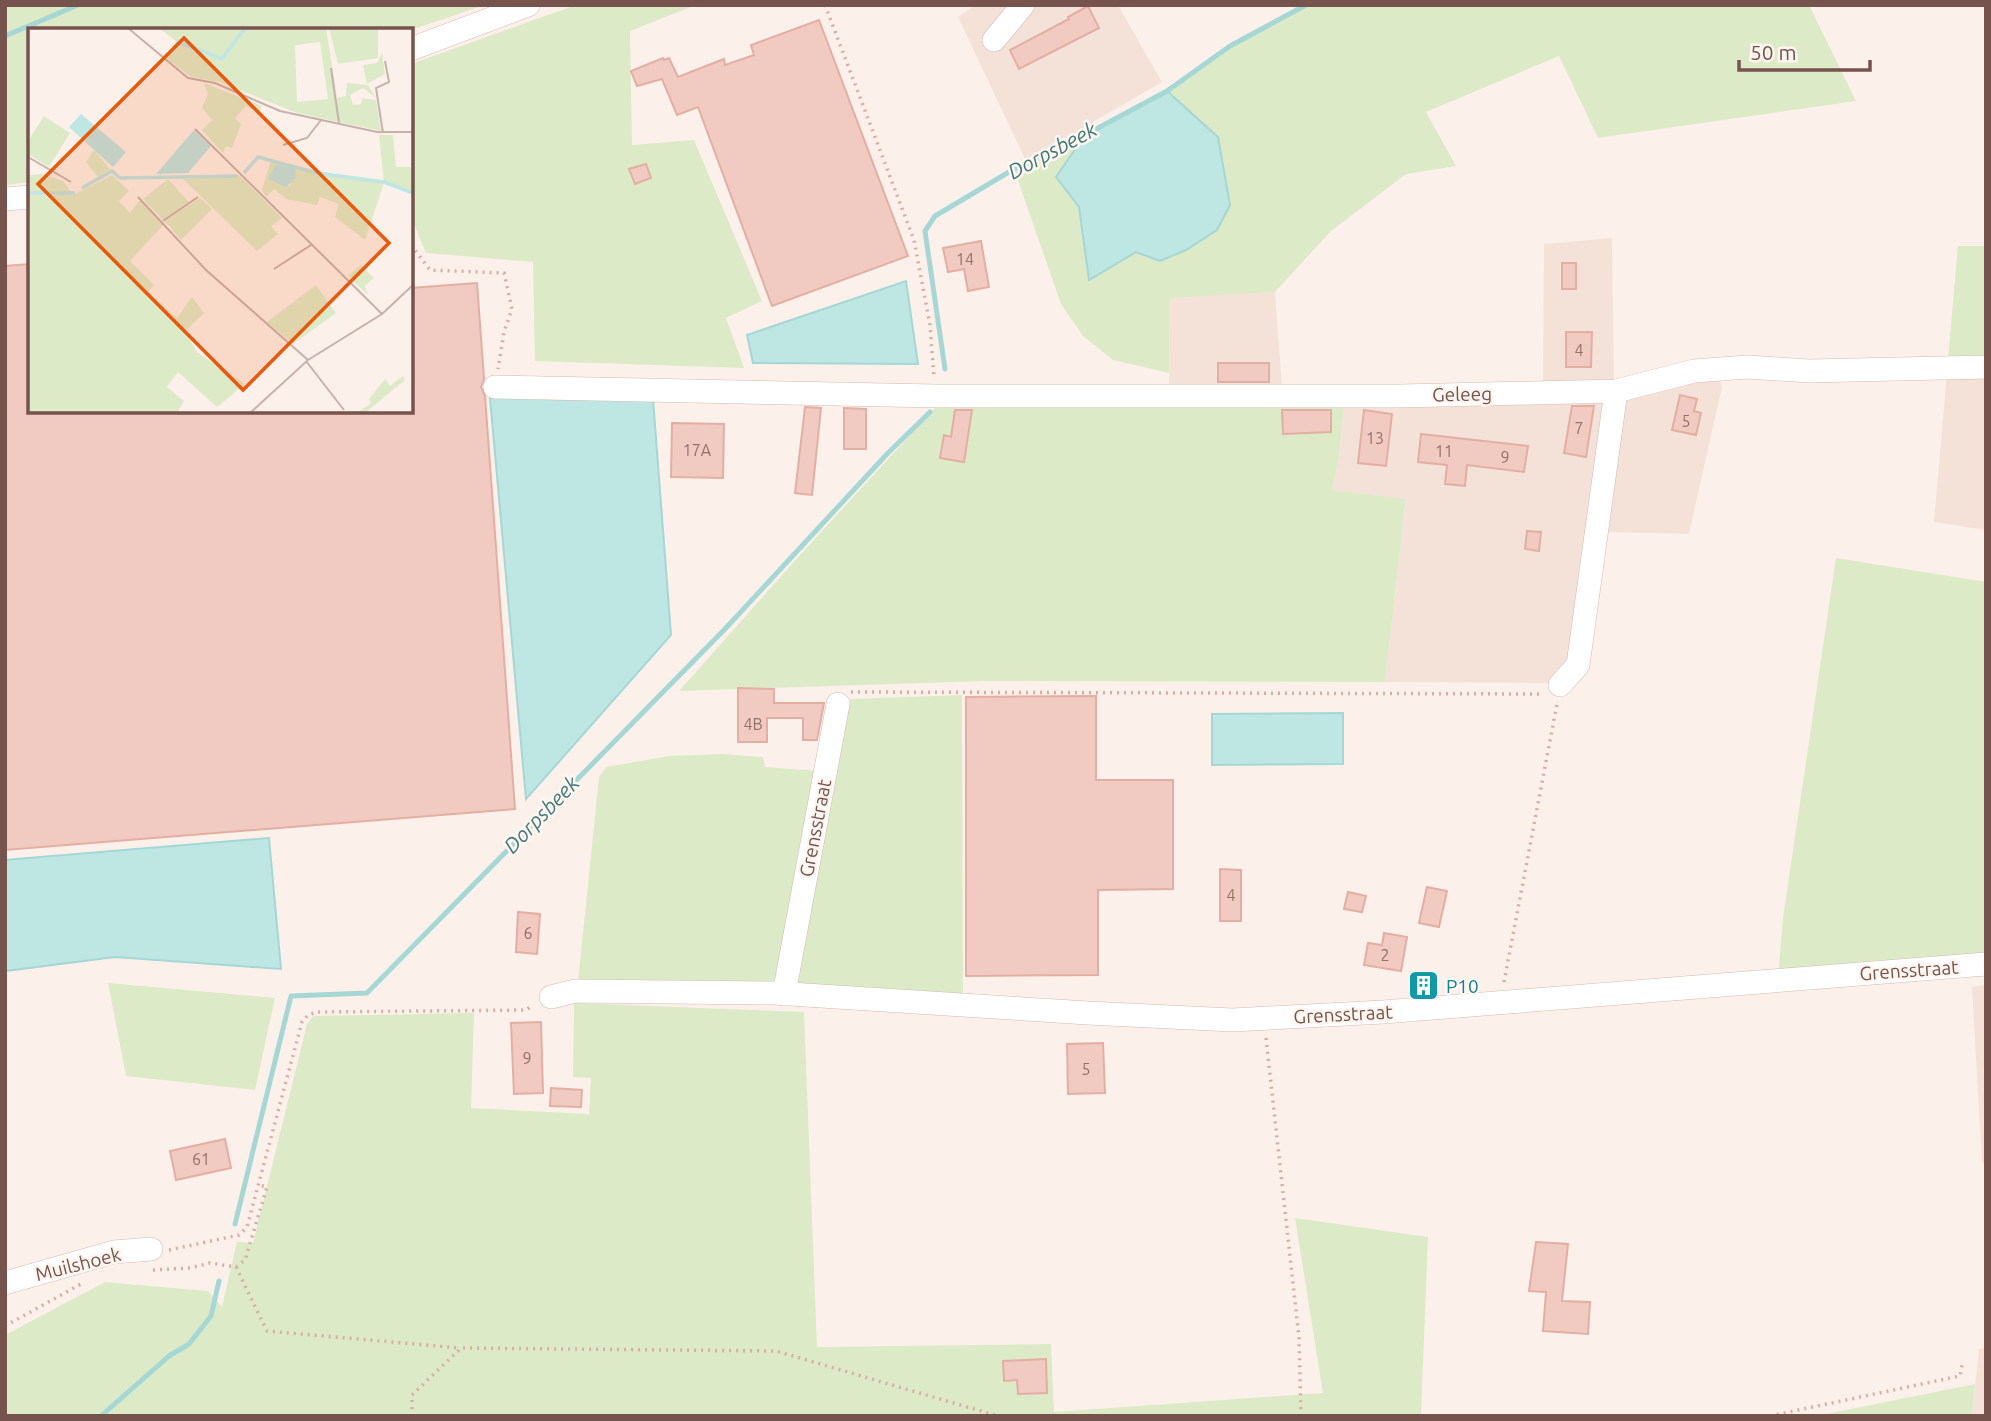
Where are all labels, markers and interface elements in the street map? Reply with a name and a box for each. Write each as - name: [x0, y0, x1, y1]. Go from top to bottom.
- inset map: [28, 28, 413, 413]
- scale bar: [1739, 28, 1870, 72]
- text: 50 m: [1750, 40, 1797, 64]
- water label: Dorpsbeek: [1003, 116, 1101, 184]
- house number: 14: [956, 250, 974, 268]
- house number: 4: [1574, 341, 1584, 359]
- street label: Geleeg: [1432, 382, 1492, 406]
- house number: 5: [1681, 412, 1691, 430]
- house number: 7: [1574, 419, 1584, 437]
- house number: 13: [1366, 429, 1384, 447]
- house number: 17A: [683, 441, 712, 459]
- house number: 11: [1435, 442, 1453, 460]
- house number: 9: [1500, 448, 1510, 466]
- house number: 4B: [743, 715, 763, 733]
- water label: Dorpsbeek: [498, 770, 584, 857]
- street label: Grensstraat: [795, 777, 835, 879]
- house number: 4: [1226, 886, 1236, 904]
- house number: 6: [523, 924, 533, 942]
- house number: 2: [1380, 946, 1390, 964]
- street label: Grensstraat: [1859, 956, 1960, 984]
- building icon: P10: [1406, 969, 1440, 1003]
- place label: P10: [1446, 975, 1479, 997]
- street label: Grensstraat: [1293, 1000, 1394, 1028]
- house number: 9: [522, 1049, 532, 1067]
- house number: 5: [1081, 1060, 1091, 1078]
- house number: 61: [192, 1150, 210, 1168]
- street label: Muilshoek: [33, 1243, 123, 1285]

